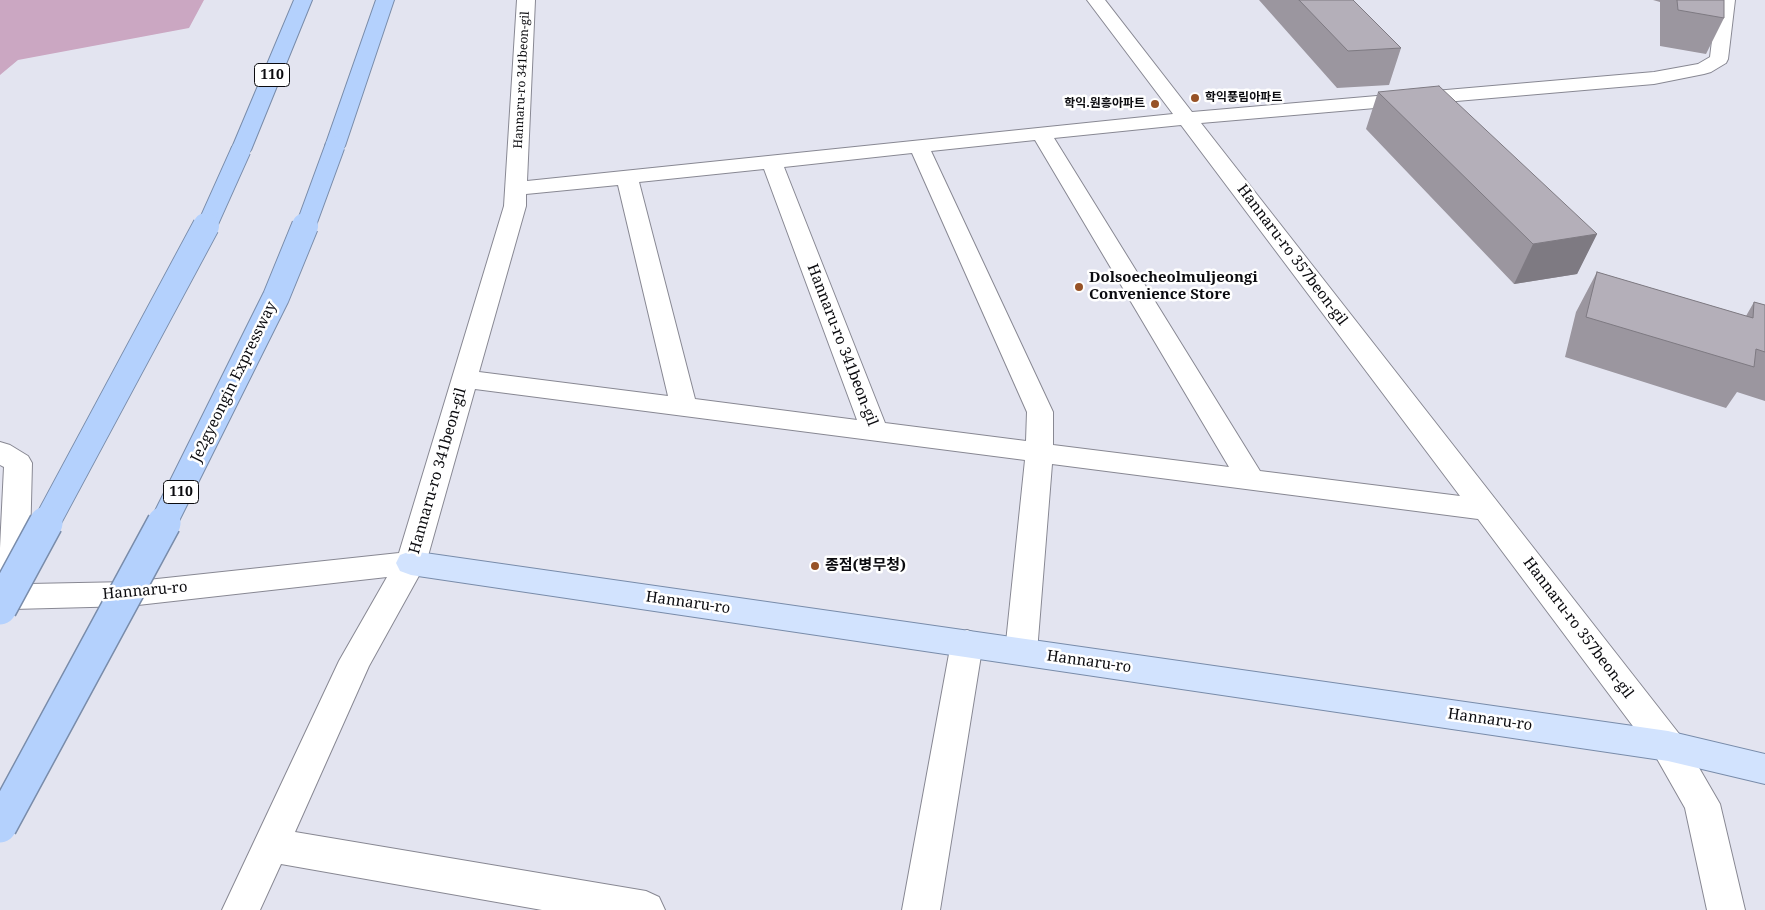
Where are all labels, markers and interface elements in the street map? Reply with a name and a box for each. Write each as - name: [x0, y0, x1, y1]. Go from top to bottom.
- street label: Hannaru-ro 341beon-gil: [511, 11, 533, 149]
- road number: 110: [254, 64, 290, 86]
- place label: 학익풍림아파트: [1205, 91, 1282, 105]
- marker: 학익풍림아파트: [1189, 92, 1201, 104]
- place label: 학익.원흥아파트: [1064, 97, 1145, 111]
- marker: 학익.원흥아파트: [1149, 98, 1161, 110]
- street label: Hannaru-ro 357beon-gil: [1233, 181, 1351, 329]
- street label: Hannaru-ro 341beon-gil: [803, 262, 881, 428]
- place label: Dolsoecheolmuljeongi Convenience Store: [1089, 269, 1258, 304]
- marker: Dolsoecheolmuljeongi Convenience Store: [1073, 281, 1085, 293]
- street label: Je2gyeongin Expressway: [187, 299, 281, 465]
- street label: Hannaru-ro 341beon-gil: [406, 386, 470, 556]
- road number: 110: [164, 481, 198, 504]
- street label: Hannaru-ro 357beon-gil: [1519, 554, 1637, 702]
- place label: 종점(병무청): [825, 557, 906, 575]
- marker: 종점(병무청): [809, 560, 821, 572]
- street label: Hannaru-ro: [102, 578, 188, 604]
- street label: Hannaru-ro: [645, 588, 731, 618]
- street label: Hannaru-ro: [1046, 647, 1132, 677]
- street label: Hannaru-ro: [1447, 705, 1533, 735]

